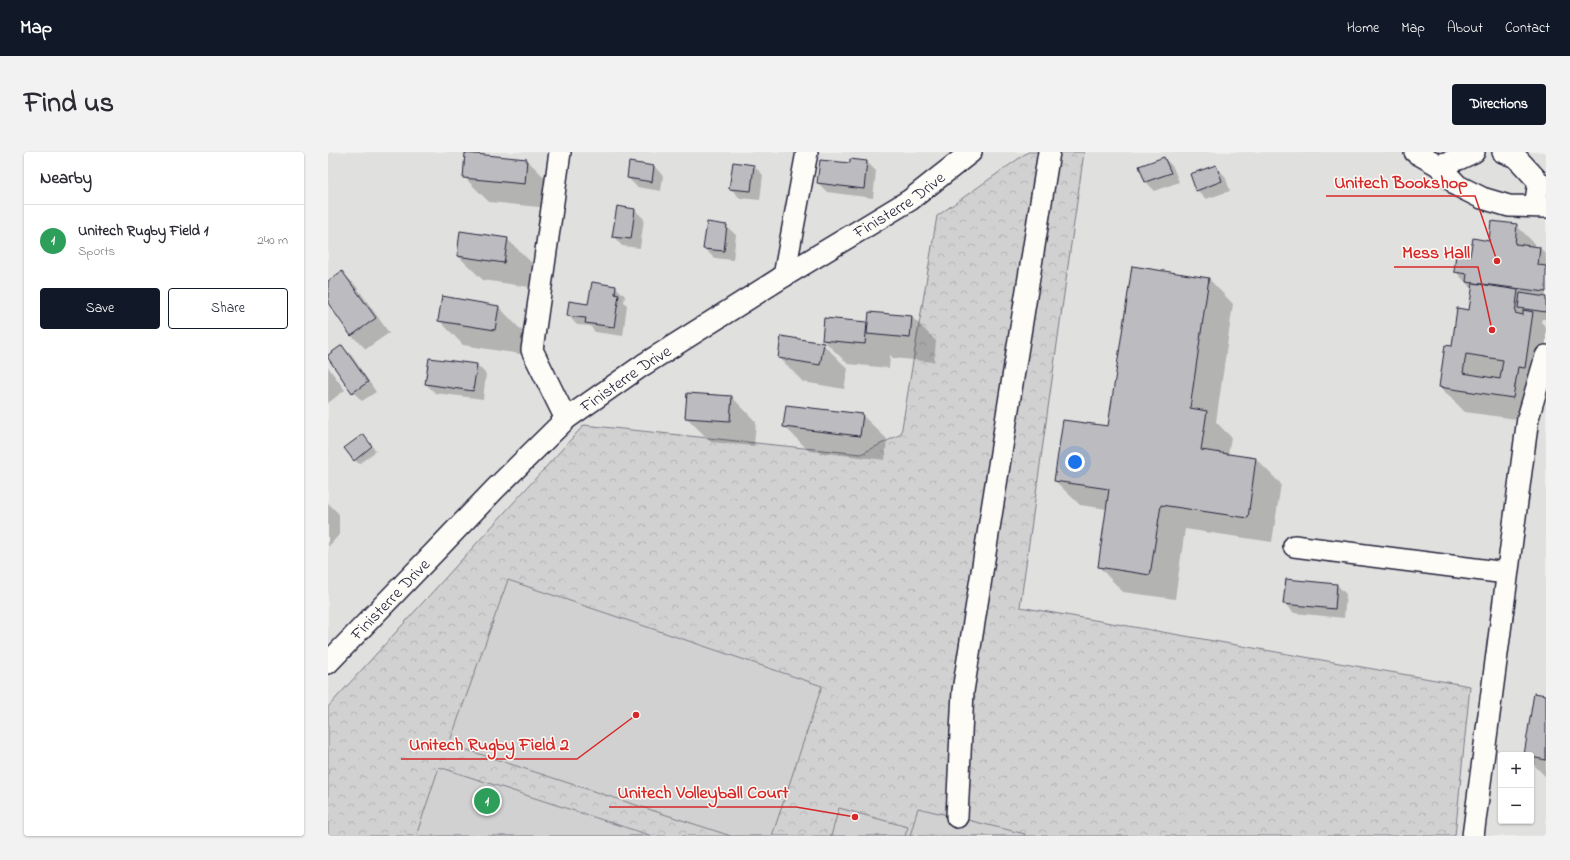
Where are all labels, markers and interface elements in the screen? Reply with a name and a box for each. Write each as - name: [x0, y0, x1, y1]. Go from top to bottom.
- text: Map: [20, 15, 52, 42]
- text: Home: [1347, 18, 1379, 39]
- text: Map: [1401, 18, 1425, 39]
- text: About: [1447, 18, 1483, 39]
- text: Contact: [1505, 18, 1550, 39]
- text: Find us: [24, 84, 114, 125]
- button: Directions: [1452, 84, 1546, 125]
- text: Nearby: [40, 166, 92, 191]
- street label: Finisterre Drive: [848, 166, 951, 246]
- callout: Unitech Bookshop: [1326, 166, 1475, 196]
- text: Unitech Bookshop: [1334, 171, 1468, 197]
- text: Unitech Rugby Field 1: [78, 220, 208, 242]
- text: 1: [51, 231, 55, 250]
- text: 240 m: [257, 231, 288, 250]
- callout: Mess Hall: [1394, 237, 1478, 267]
- text: Mess Hall: [1402, 241, 1470, 267]
- text: Sports: [78, 242, 115, 261]
- button: Save: [40, 288, 160, 329]
- button: Share: [168, 288, 288, 329]
- street label: Finisterre Drive: [575, 339, 677, 420]
- your location: [1065, 452, 1085, 472]
- street label: Finisterre Drive: [344, 553, 437, 647]
- callout: Unitech Rugby Field 2: [401, 729, 577, 759]
- text: Unitech Rugby Field 2: [409, 733, 569, 760]
- map controls: [1498, 752, 1534, 824]
- button: +: [1498, 752, 1534, 788]
- callout: Unitech Volleyball Court: [609, 777, 796, 807]
- text: Unitech Volleyball Court: [618, 781, 789, 808]
- pin: 1: [474, 786, 500, 816]
- button: −: [1498, 788, 1534, 824]

